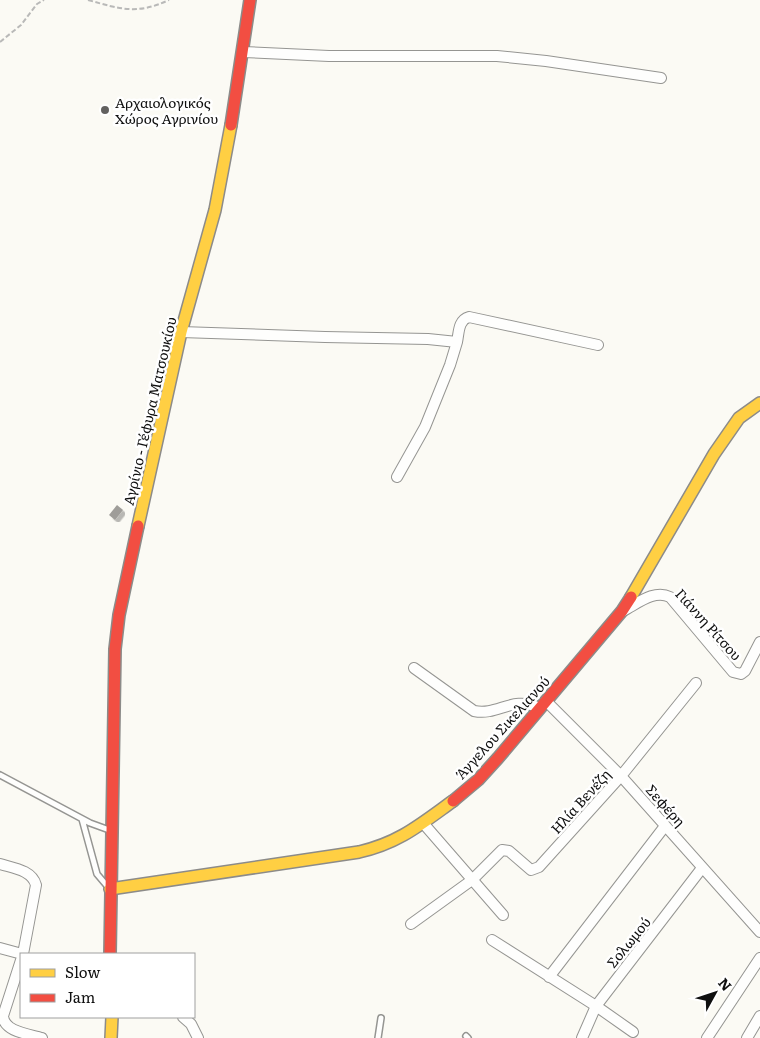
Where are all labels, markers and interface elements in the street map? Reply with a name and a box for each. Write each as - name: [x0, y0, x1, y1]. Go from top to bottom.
- place label: Αρχαιολογικός Χώρος Αγρινίου: [115, 92, 218, 128]
- marker: Αρχαιολογικός Χώρος Αγρινίου: [99, 104, 111, 116]
- street label: Αγρίνιο - Γέφυρα Ματσουκίου: [118, 315, 180, 507]
- street label: Γιάννη Ρίτσου: [671, 584, 747, 664]
- street label: Άγγελου Σικελιανού: [450, 671, 554, 783]
- street label: Ηλία Βενέζη: [546, 764, 614, 838]
- street label: Σεφέρη: [642, 780, 690, 830]
- street label: Σολωμού: [601, 912, 655, 972]
- legend: [20, 953, 195, 1018]
- text: Slow: [65, 960, 100, 983]
- north arrow: [690, 968, 740, 1018]
- text: N: [714, 973, 737, 995]
- text: Jam: [65, 985, 96, 1008]

